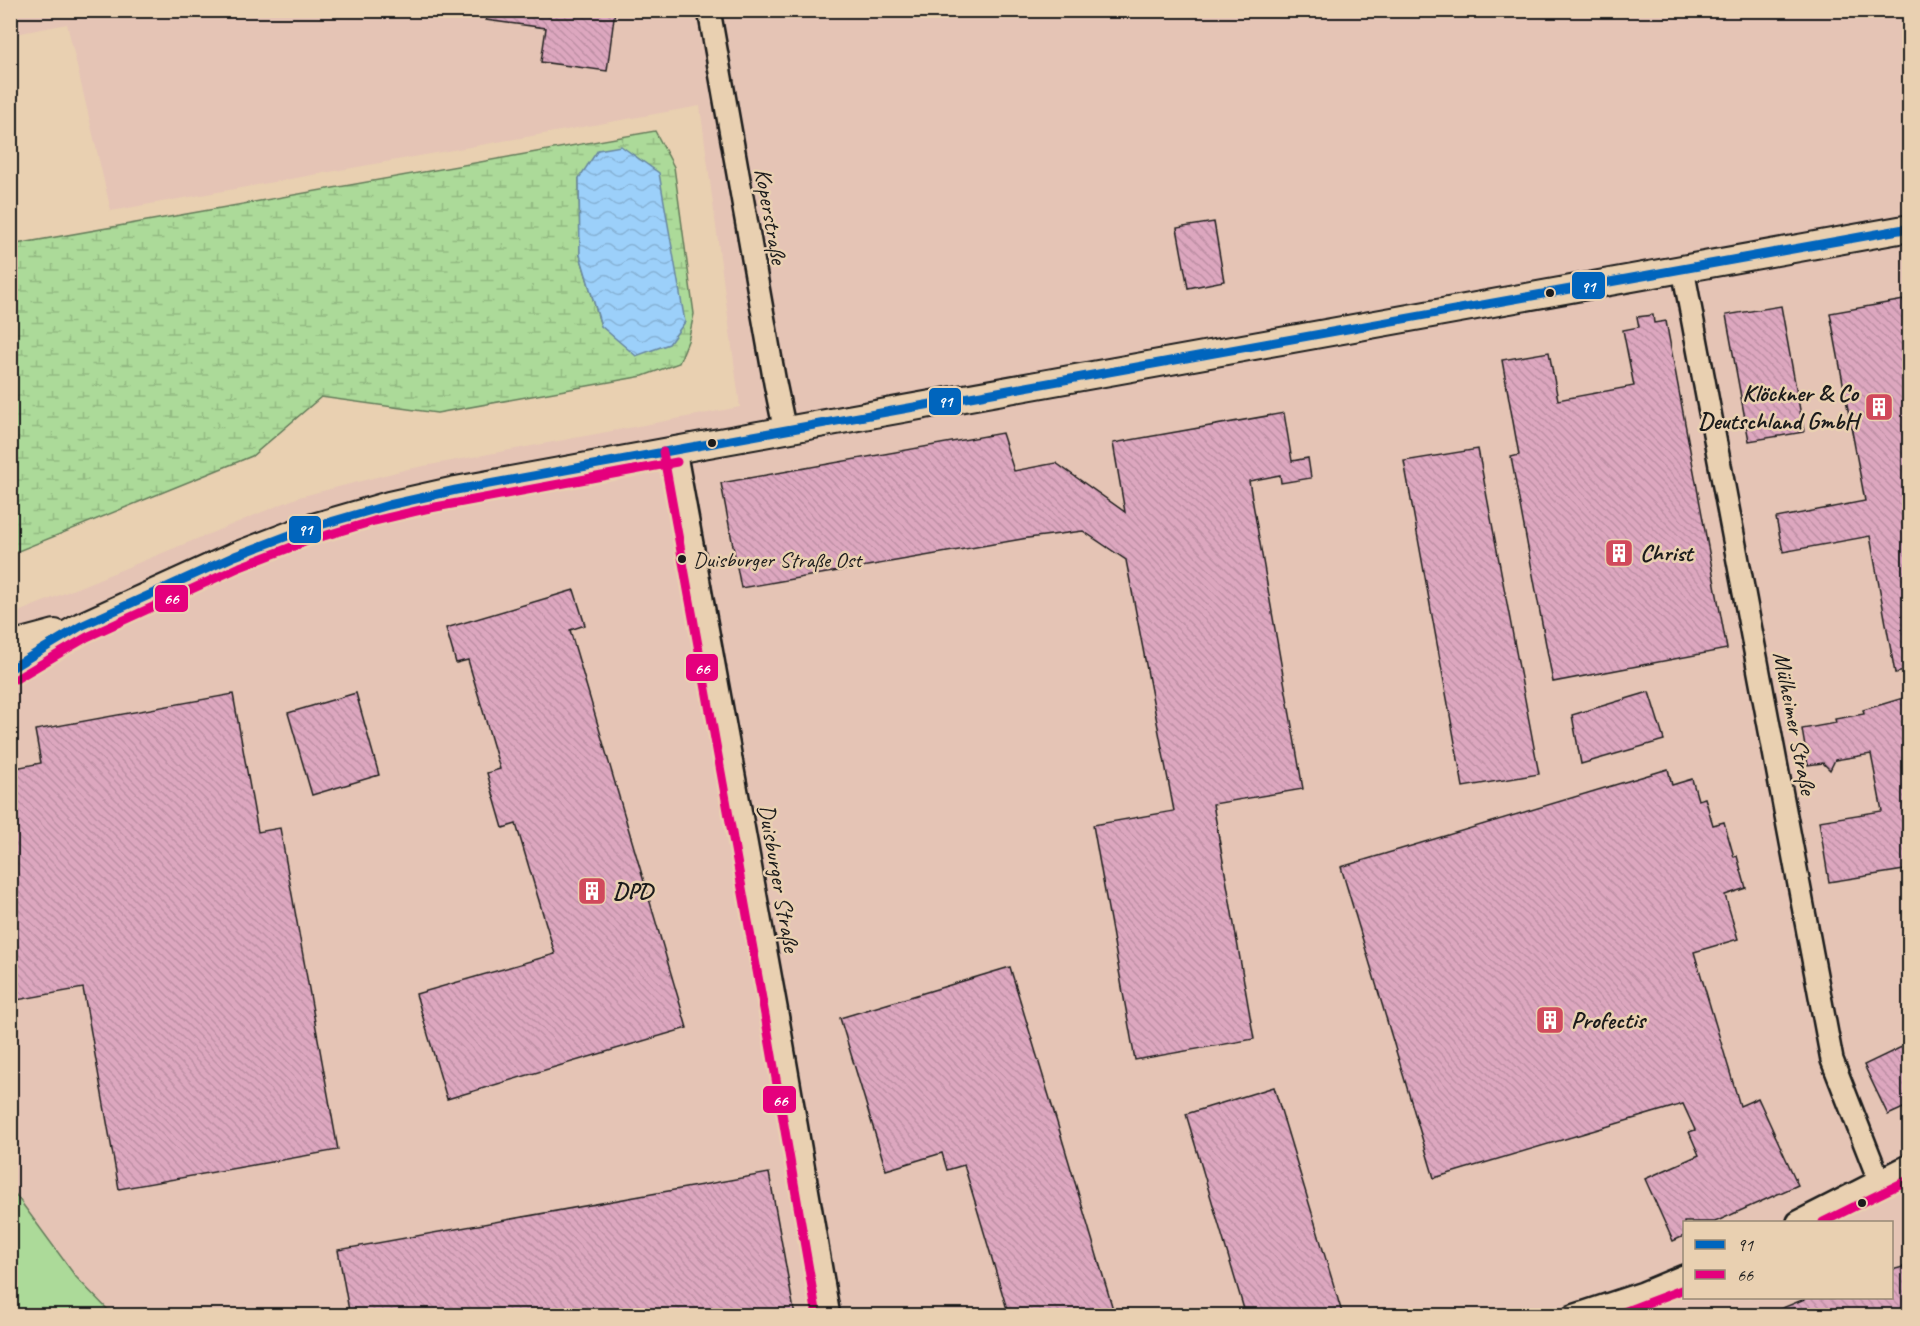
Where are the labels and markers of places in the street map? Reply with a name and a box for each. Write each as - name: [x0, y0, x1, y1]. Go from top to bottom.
- unlabelled marker: [1544, 287, 1556, 299]
- place label: Klöckner & Co Deutschland GmbH: [1698, 378, 1862, 436]
- building icon: Klöckner & Co Deutschland GmbH: [1863, 391, 1895, 423]
- unlabelled marker: [706, 437, 718, 449]
- building icon: Christ: [1603, 537, 1635, 569]
- place label: Christ: [1640, 538, 1696, 568]
- place label: Duisburger Straße Ost: [693, 546, 864, 574]
- marker: Duisburger Straße Ost: [676, 553, 688, 565]
- building icon: DPD: [576, 875, 608, 907]
- place label: DPD: [613, 876, 655, 906]
- building icon: Profectis: [1534, 1004, 1566, 1036]
- place label: Profectis: [1571, 1005, 1648, 1035]
- unlabelled marker: [1856, 1197, 1868, 1209]

